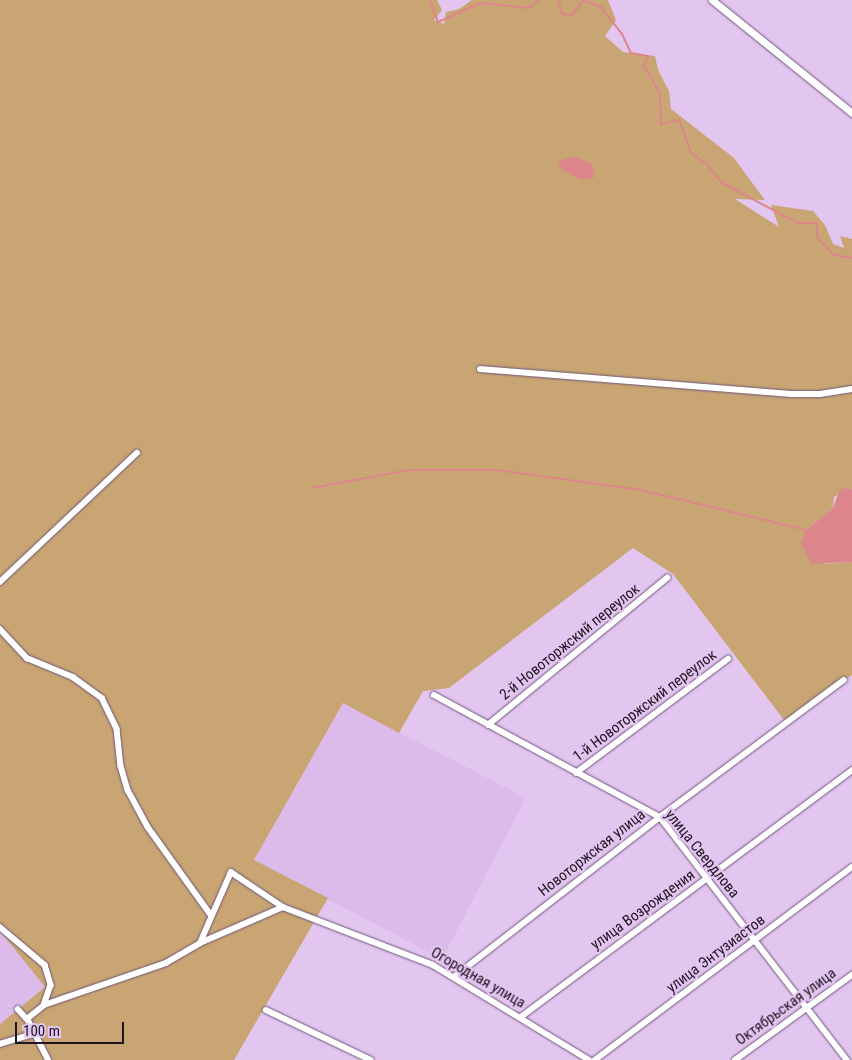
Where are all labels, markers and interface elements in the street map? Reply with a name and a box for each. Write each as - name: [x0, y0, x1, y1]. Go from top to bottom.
- street label: 2-й Новоторжский переулок: [496, 580, 644, 704]
- street label: 1-й Новоторжский переулок: [570, 646, 720, 766]
- street label: Новоторжская улица: [535, 806, 649, 900]
- street label: улица Свердлова: [661, 806, 743, 902]
- street label: улица Возрождения: [587, 866, 699, 954]
- street label: улица Энтузиастов: [663, 911, 769, 997]
- street label: Огородная улица: [428, 944, 528, 1012]
- street label: Октябрьская улица: [732, 964, 840, 1050]
- scale bar: [18, 1012, 126, 1044]
- text: 100 m: [23, 1022, 60, 1040]

